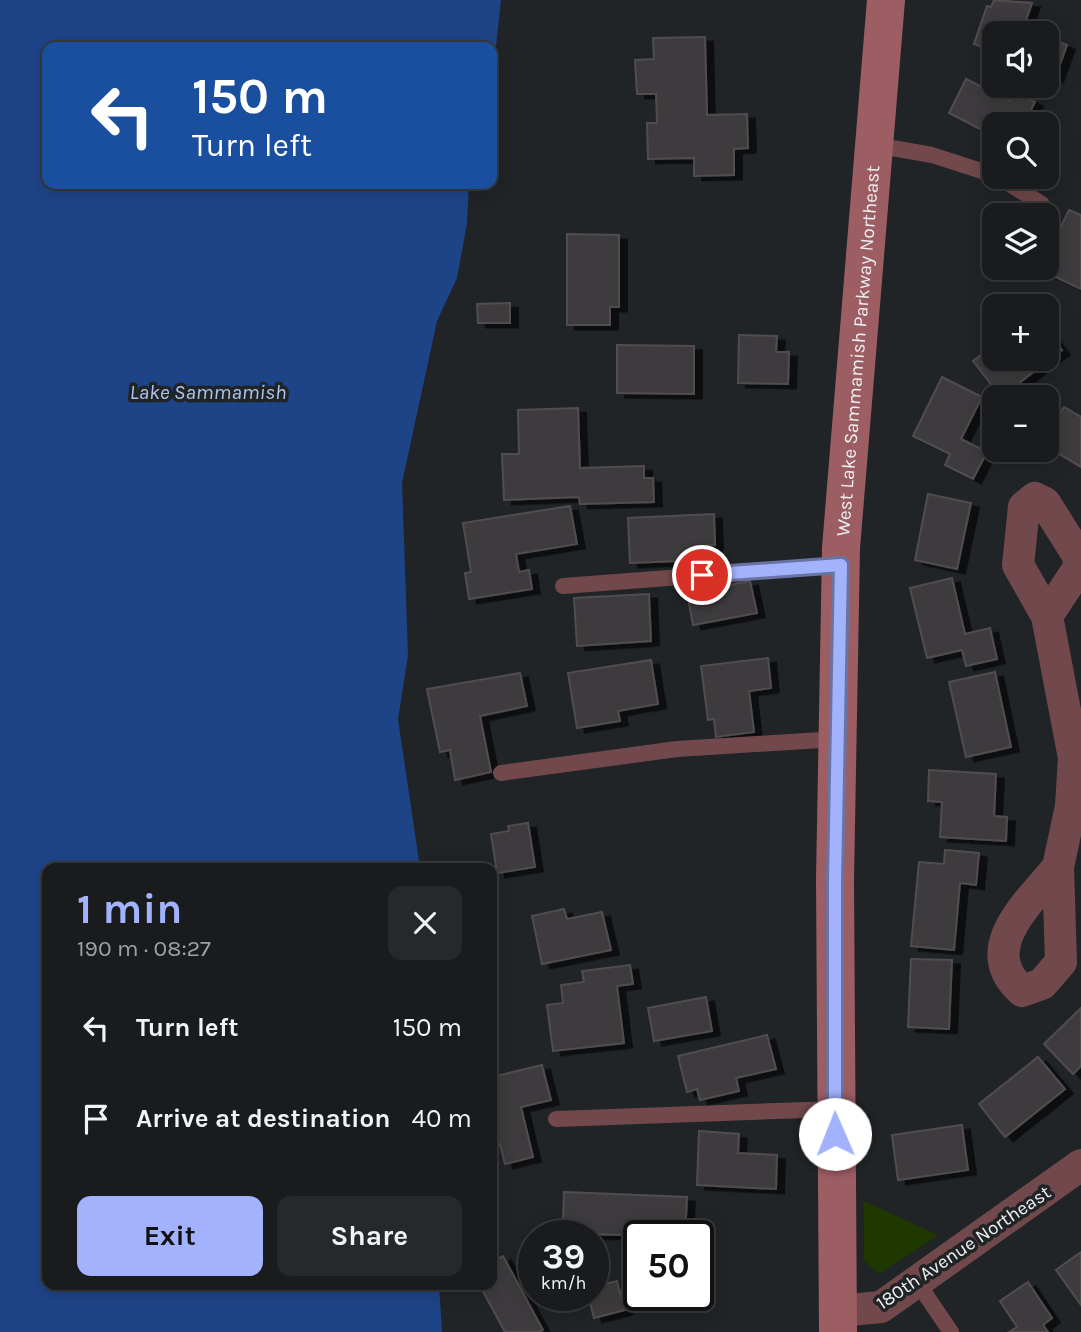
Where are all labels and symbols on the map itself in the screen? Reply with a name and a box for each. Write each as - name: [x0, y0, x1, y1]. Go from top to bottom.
- street label: West Lake Sammamish Parkway Northeast: [832, 164, 884, 537]
- water label: Lake Sammamish: [130, 380, 286, 404]
- pin: [672, 545, 732, 605]
- position arrow: [798, 1097, 872, 1171]
- street label: 180th Avenue Northeast: [872, 1181, 1055, 1314]
- speed limit sign: 50: [623, 1220, 714, 1311]

